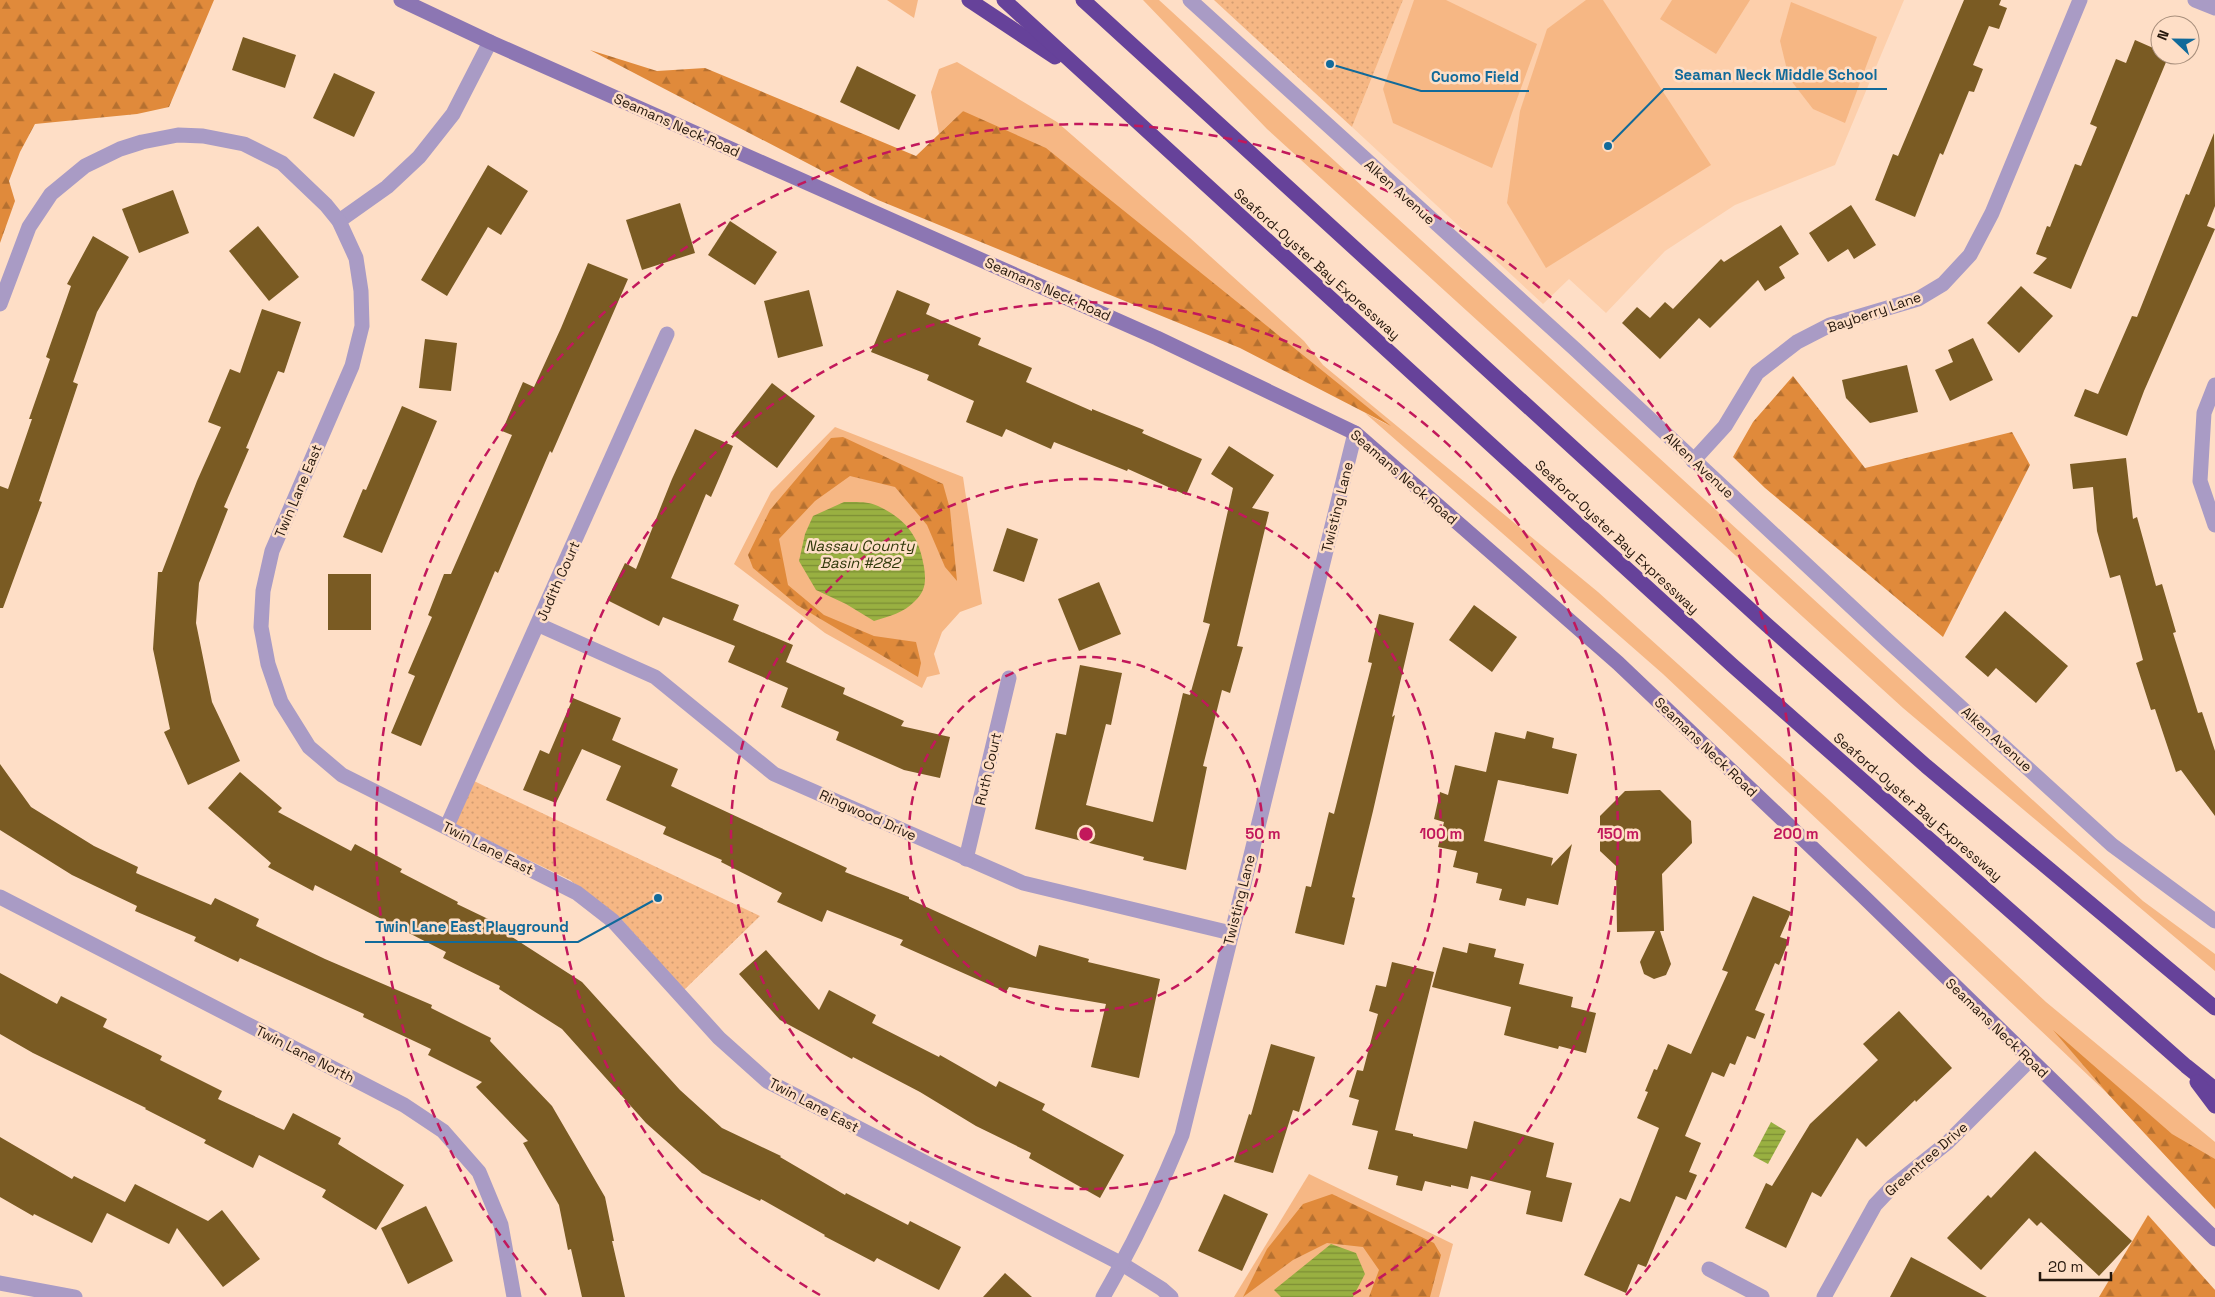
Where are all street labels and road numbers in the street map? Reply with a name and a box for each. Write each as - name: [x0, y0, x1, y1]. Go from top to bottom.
- street label: Seamans Neck Road: [611, 89, 743, 161]
- street label: Alken Avenue: [1361, 155, 1439, 229]
- street label: Seaford-Oyster Bay Expressway: [1230, 184, 1404, 344]
- street label: Seamans Neck Road: [982, 253, 1114, 325]
- street label: Bayberry Lane: [1825, 287, 1923, 337]
- street label: Seamans Neck Road: [1347, 426, 1461, 528]
- street label: Alken Avenue: [1660, 428, 1738, 502]
- street label: Twin Lane East: [270, 442, 326, 540]
- street label: Seaford-Oyster Bay Expressway: [1531, 456, 1703, 618]
- street label: Twisting Lane: [1317, 460, 1357, 554]
- street label: Judith Court: [532, 538, 584, 624]
- street label: Seamans Neck Road: [1651, 693, 1761, 801]
- street label: Alken Avenue: [1958, 702, 2036, 776]
- street label: Seaford-Oyster Bay Expressway: [1830, 729, 2006, 885]
- street label: Ruth Court: [971, 731, 1005, 807]
- street label: Ringwood Drive: [817, 786, 919, 844]
- street label: Twin Lane East: [439, 817, 537, 879]
- street label: Twisting Lane: [1219, 853, 1259, 947]
- street label: Seamans Neck Road: [1942, 974, 2052, 1082]
- street label: Twin Lane North: [253, 1021, 357, 1087]
- street label: Twin Lane East: [766, 1074, 862, 1136]
- street label: Greentree Drive: [1881, 1118, 1971, 1200]

